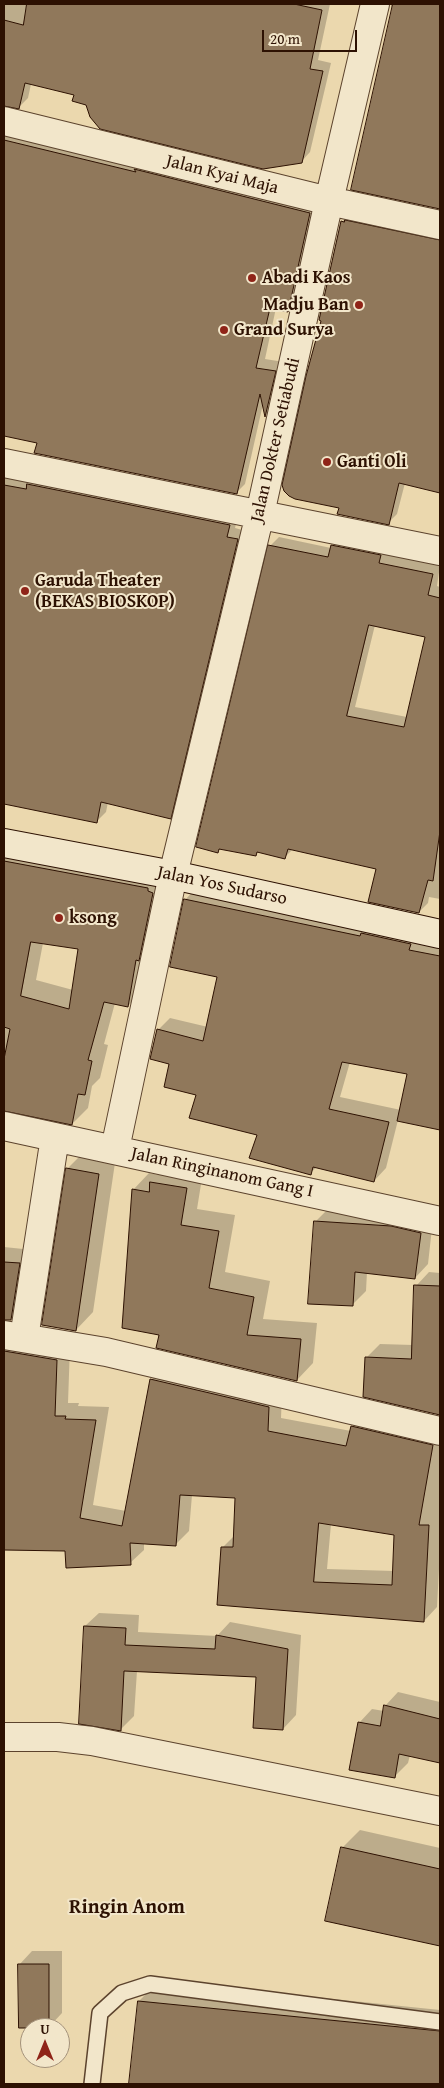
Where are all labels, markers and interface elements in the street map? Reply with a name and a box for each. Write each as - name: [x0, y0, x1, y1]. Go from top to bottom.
- scale bar: [264, 20, 359, 52]
- text: 20 m: [270, 28, 300, 49]
- street label: Jalan Kyai Maja: [163, 151, 281, 199]
- place label: Abadi Kaos: [262, 267, 350, 289]
- marker: Abadi Kaos: [246, 272, 258, 284]
- place label: Madju Ban: [263, 294, 349, 316]
- marker: Madju Ban: [353, 299, 365, 311]
- place label: Grand Surya: [234, 319, 333, 341]
- marker: Grand Surya: [218, 324, 230, 336]
- street label: Jalan Dokter Setiabudi: [247, 356, 305, 524]
- place label: Ganti Oli: [337, 451, 407, 473]
- marker: Ganti Oli: [321, 456, 333, 468]
- place label: Garuda Theater (BEKAS BIOSKOP): [35, 570, 175, 612]
- marker: Garuda Theater (BEKAS BIOSKOP): [19, 585, 31, 597]
- street label: Jalan Yos Sudarso: [155, 862, 289, 910]
- place label: ksong: [69, 907, 117, 929]
- marker: ksong: [53, 912, 65, 924]
- street label: Jalan Ringinanom Gang I: [129, 1143, 315, 1203]
- district label: Ringin Anom: [69, 1896, 185, 1920]
- north arrow: [20, 2018, 70, 2068]
- text: U: [40, 2019, 50, 2039]

